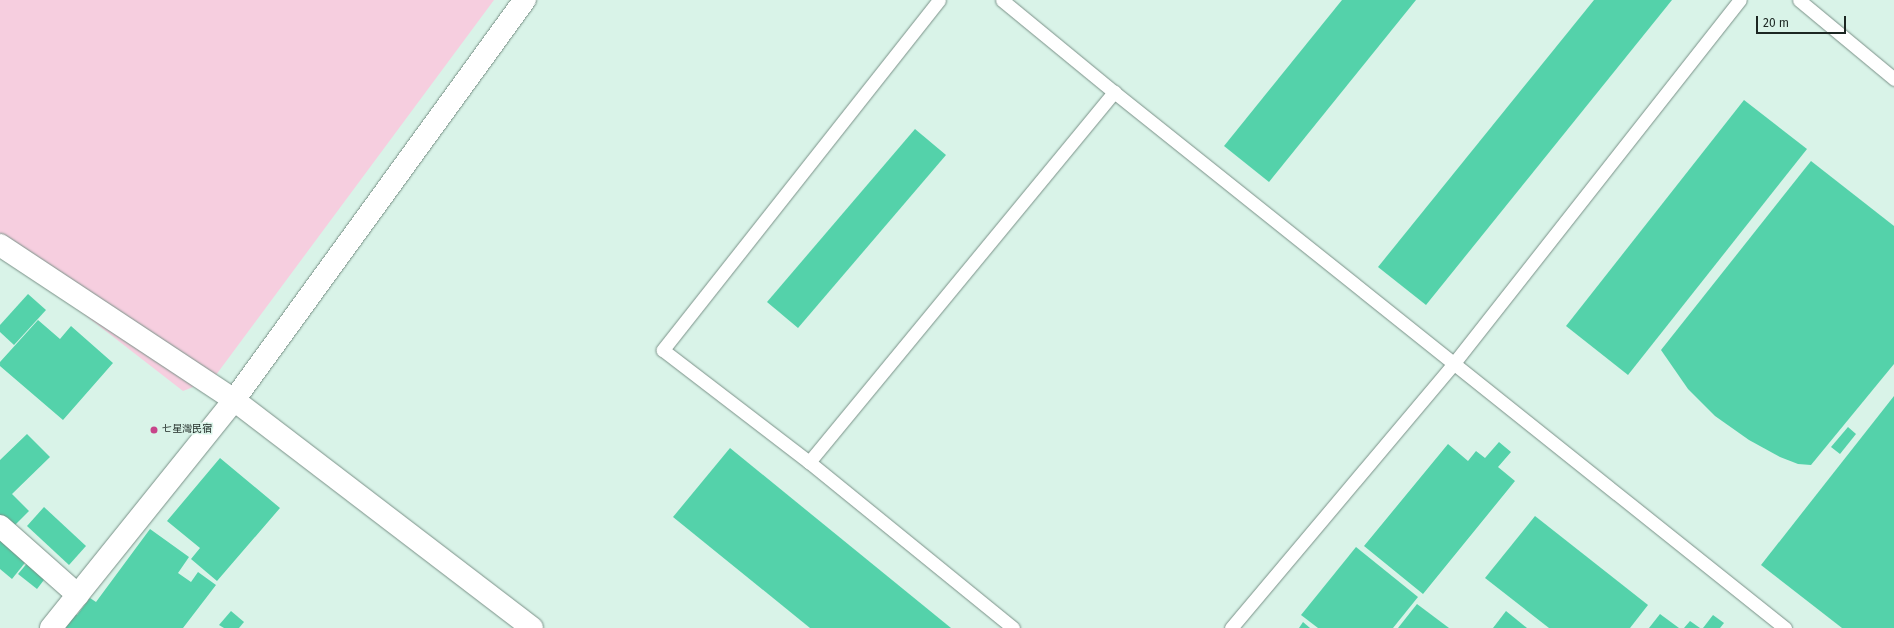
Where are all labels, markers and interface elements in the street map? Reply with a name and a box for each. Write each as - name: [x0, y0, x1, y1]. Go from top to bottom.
- scale bar: [1758, 8, 1848, 34]
- text: 20 m: [1763, 16, 1789, 30]
- place label: 七星灣民宿: [162, 424, 212, 436]
- marker: 七星灣民宿: [149, 425, 159, 435]

